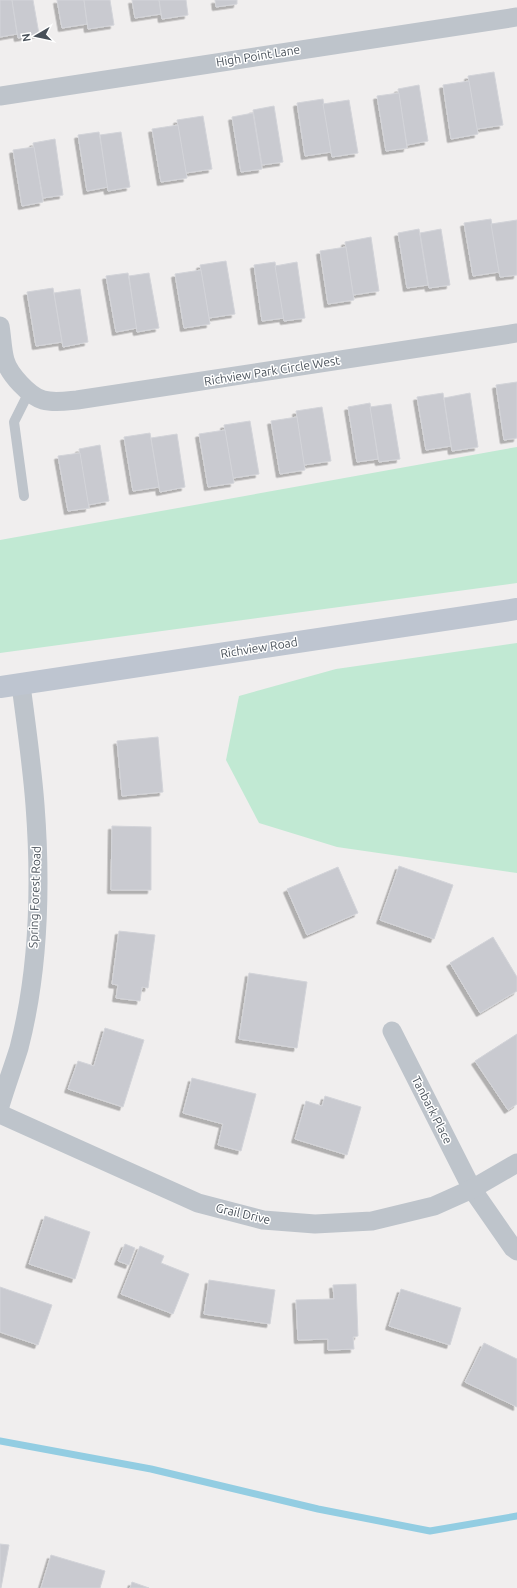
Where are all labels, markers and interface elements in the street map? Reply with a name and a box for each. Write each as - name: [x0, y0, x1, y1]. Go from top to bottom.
- north arrow: [16, 16, 56, 56]
- text: N: [20, 33, 33, 43]
- street label: High Point Lane: [215, 42, 301, 69]
- street label: Richview Park Circle West: [203, 353, 341, 388]
- street label: Richview Road: [219, 635, 298, 660]
- street label: Spring Forest Road: [26, 846, 43, 948]
- street label: Tanbark Place: [410, 1074, 455, 1146]
- street label: Grail Drive: [214, 1201, 272, 1226]

